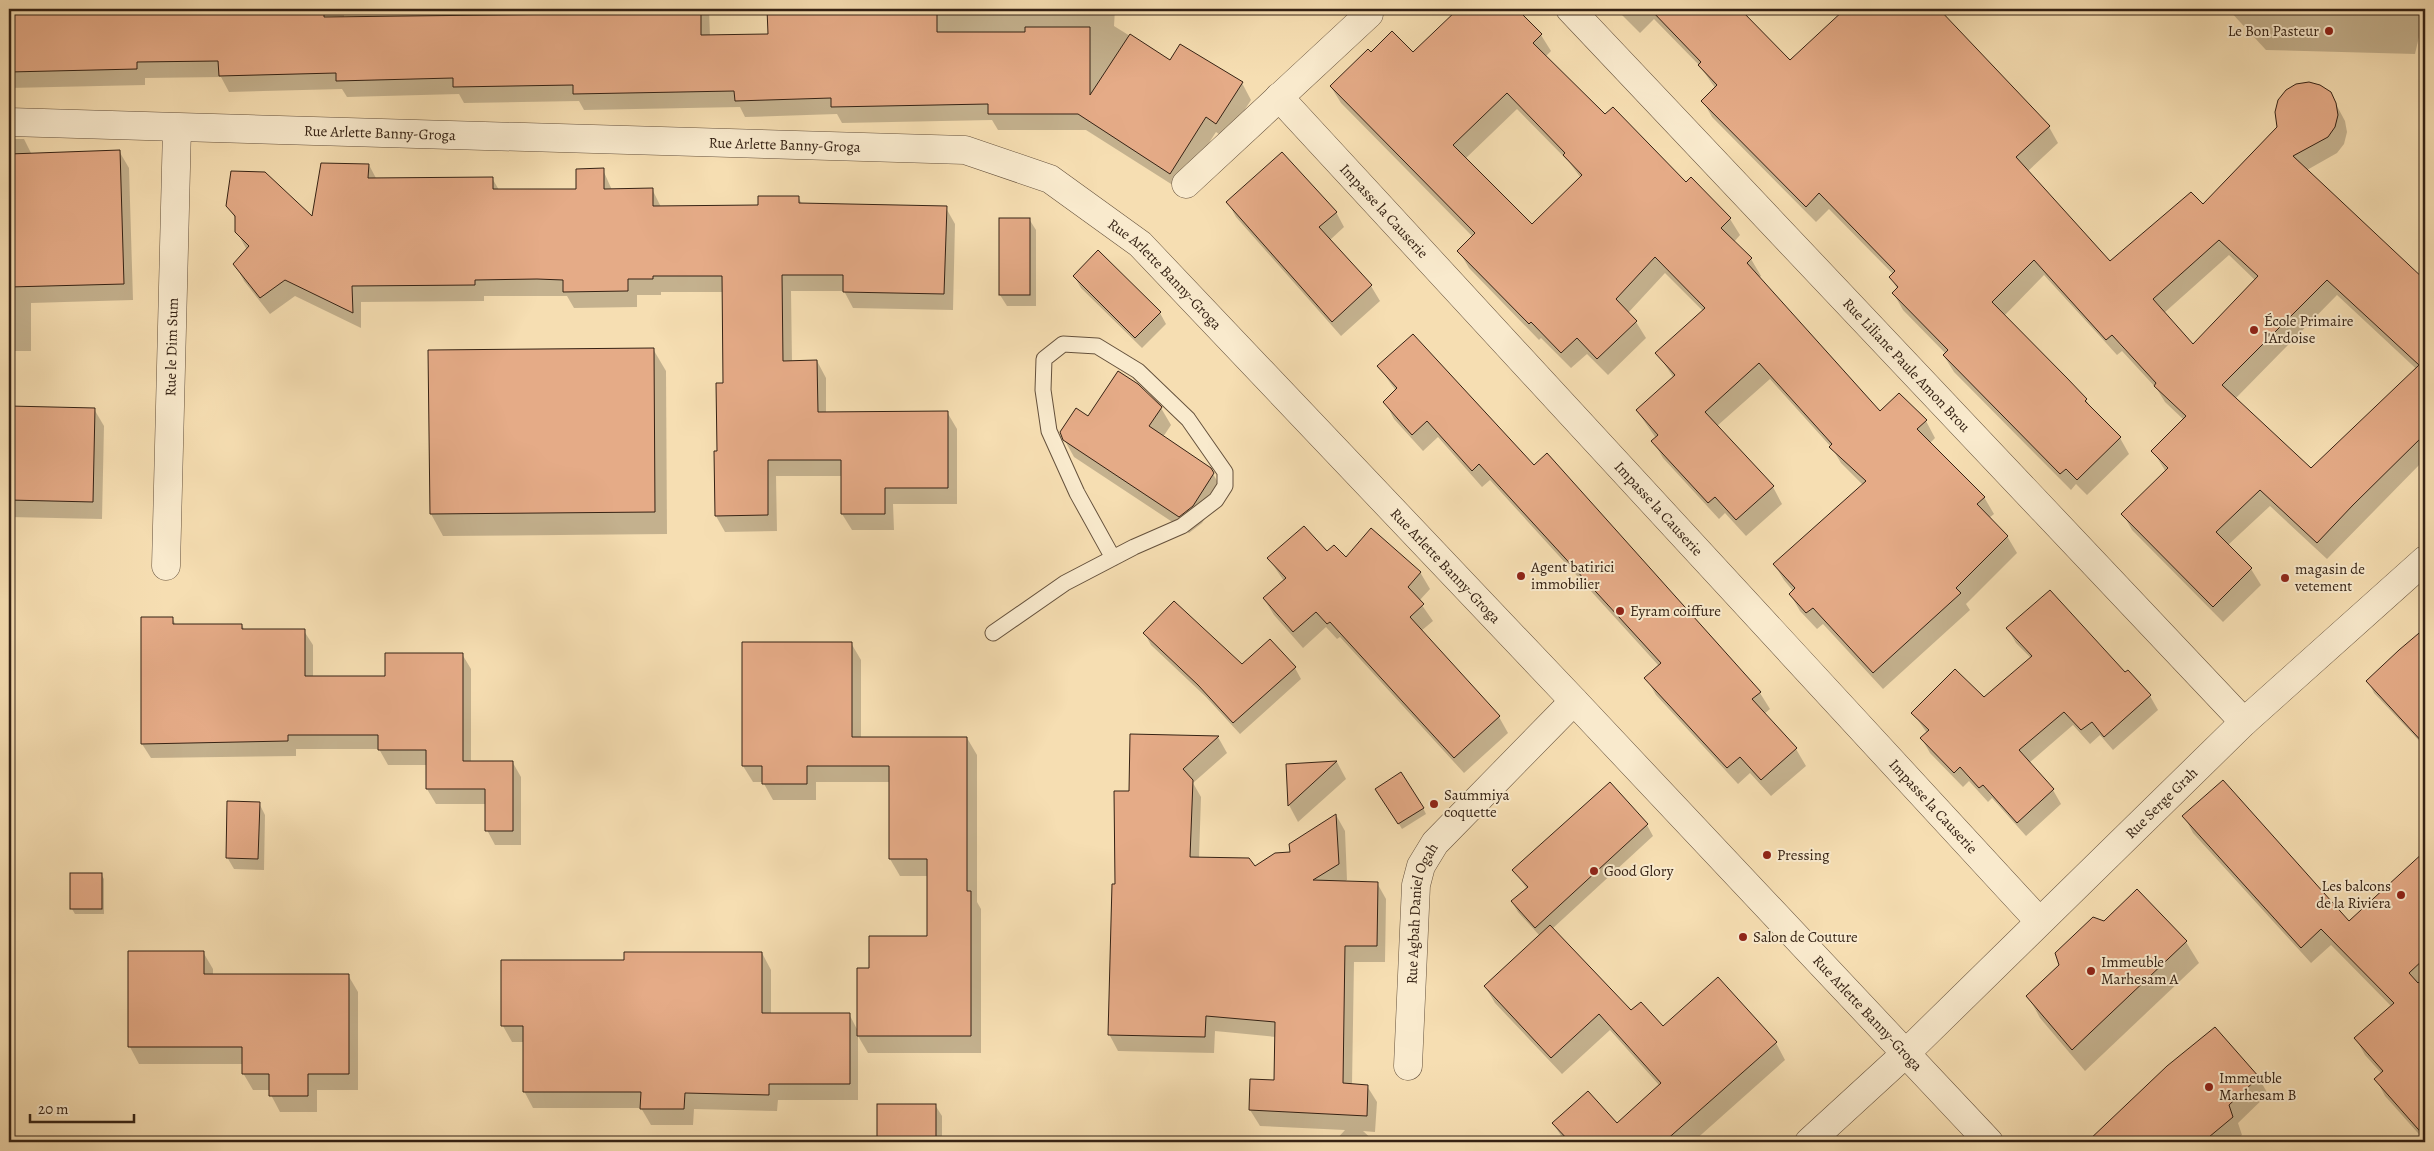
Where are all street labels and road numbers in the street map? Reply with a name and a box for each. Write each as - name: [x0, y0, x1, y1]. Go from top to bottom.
- street label: Rue Arlette Banny-Groga: [304, 121, 456, 145]
- street label: Rue Arlette Banny-Groga: [708, 132, 861, 157]
- street label: Impasse la Causerie: [1335, 159, 1433, 263]
- street label: Rue Arlette Banny-Groga: [1104, 214, 1226, 334]
- street label: Rue Liliane Paule Amon Brou: [1838, 294, 1975, 437]
- street label: Rue le Dim Sum: [160, 297, 183, 397]
- street label: Impasse la Causerie: [1610, 457, 1708, 560]
- street label: Rue Arlette Banny-Groga: [1386, 504, 1505, 628]
- street label: Impasse la Causerie: [1885, 755, 1982, 858]
- street label: Rue Serge Grah: [2121, 763, 2202, 843]
- street label: Rue Agbah Daniel Ogah: [1402, 839, 1443, 985]
- street label: Rue Arlette Banny-Groga: [1808, 951, 1927, 1075]

